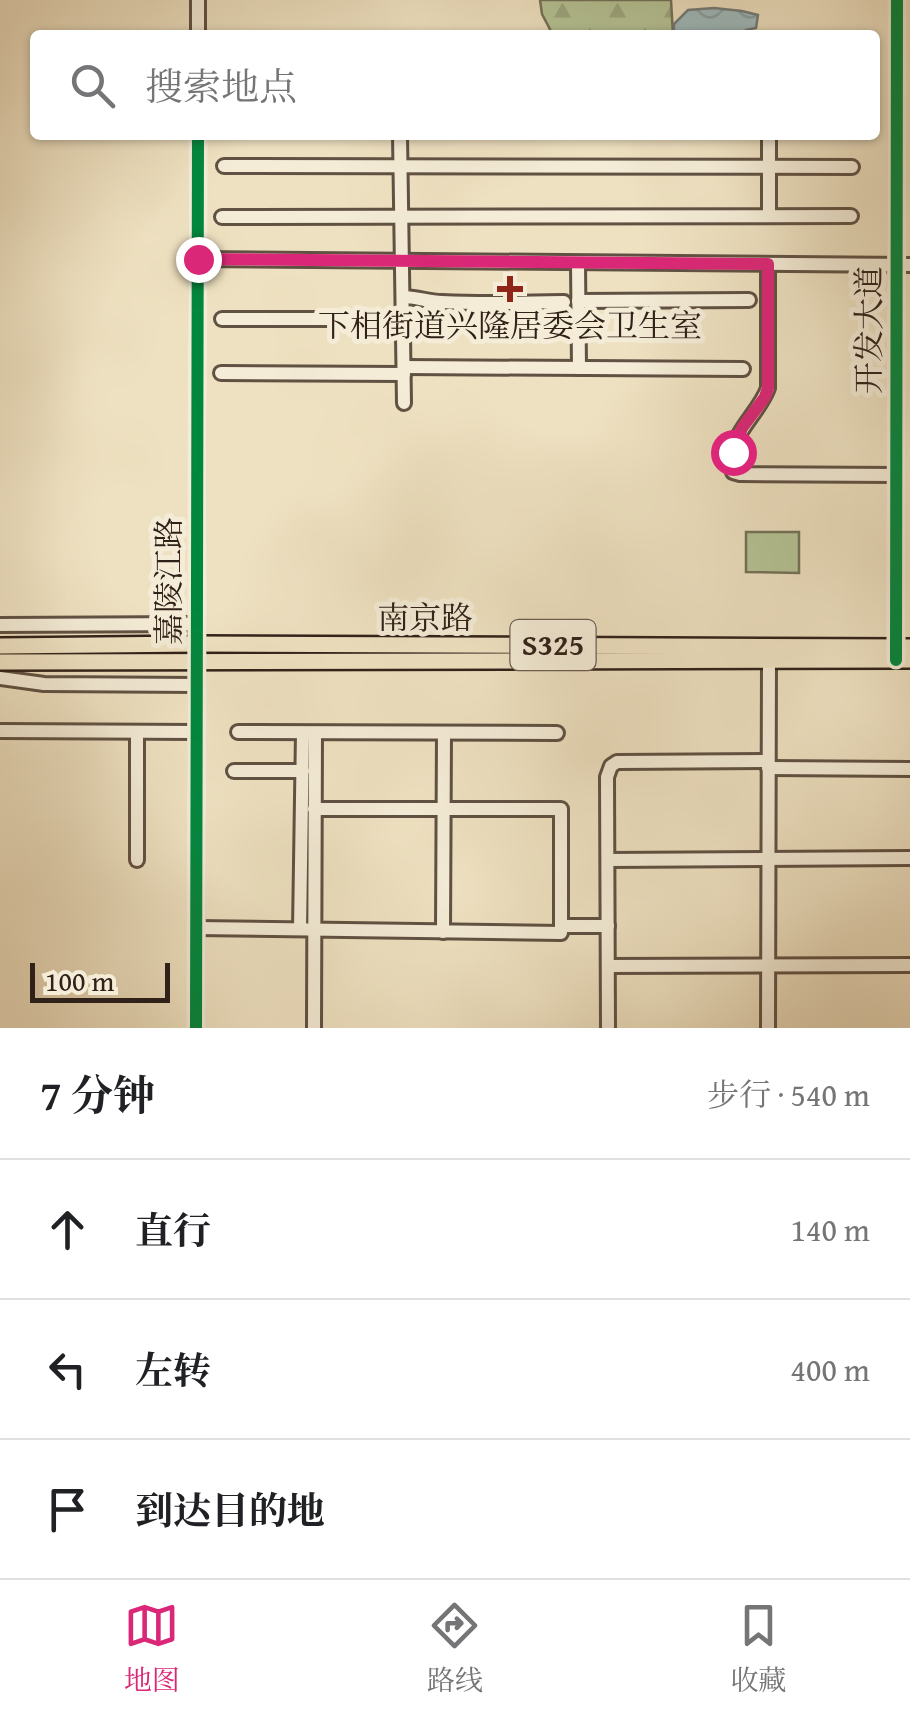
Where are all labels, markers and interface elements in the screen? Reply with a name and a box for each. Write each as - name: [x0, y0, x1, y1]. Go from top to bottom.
- search box: [30, 30, 880, 140]
- icon: search: [65, 58, 120, 113]
- text: 搜索地点: [145, 58, 297, 114]
- route end: [176, 237, 222, 283]
- street label: 开发大道: [845, 266, 892, 394]
- marker: 下相街道兴隆居委会卫生室: [497, 276, 523, 302]
- place label: 下相街道兴隆居委会卫生室: [318, 302, 702, 349]
- route start: [711, 430, 757, 476]
- street label: 嘉陵江路: [145, 517, 192, 645]
- street label: 南京路: [377, 594, 473, 641]
- road number: S325: [510, 620, 596, 670]
- scale bar: [30, 958, 170, 1003]
- text: 100 m: [45, 960, 114, 1001]
- text: 7 分钟: [40, 1064, 155, 1125]
- text: 步行 · 540 m: [707, 1071, 870, 1118]
- icon: ahead: [40, 1202, 95, 1257]
- text: 直行: [135, 1202, 211, 1258]
- text: 140 m: [791, 1206, 870, 1253]
- icon: left: [40, 1342, 95, 1397]
- text: 左转: [135, 1342, 211, 1398]
- text: 400 m: [791, 1346, 870, 1393]
- icon: arrive: [40, 1482, 95, 1537]
- text: 到达目的地: [135, 1482, 325, 1538]
- tab: 地图: [124, 1598, 180, 1700]
- tab: 路线: [427, 1598, 483, 1700]
- tab: 收藏: [730, 1598, 786, 1700]

